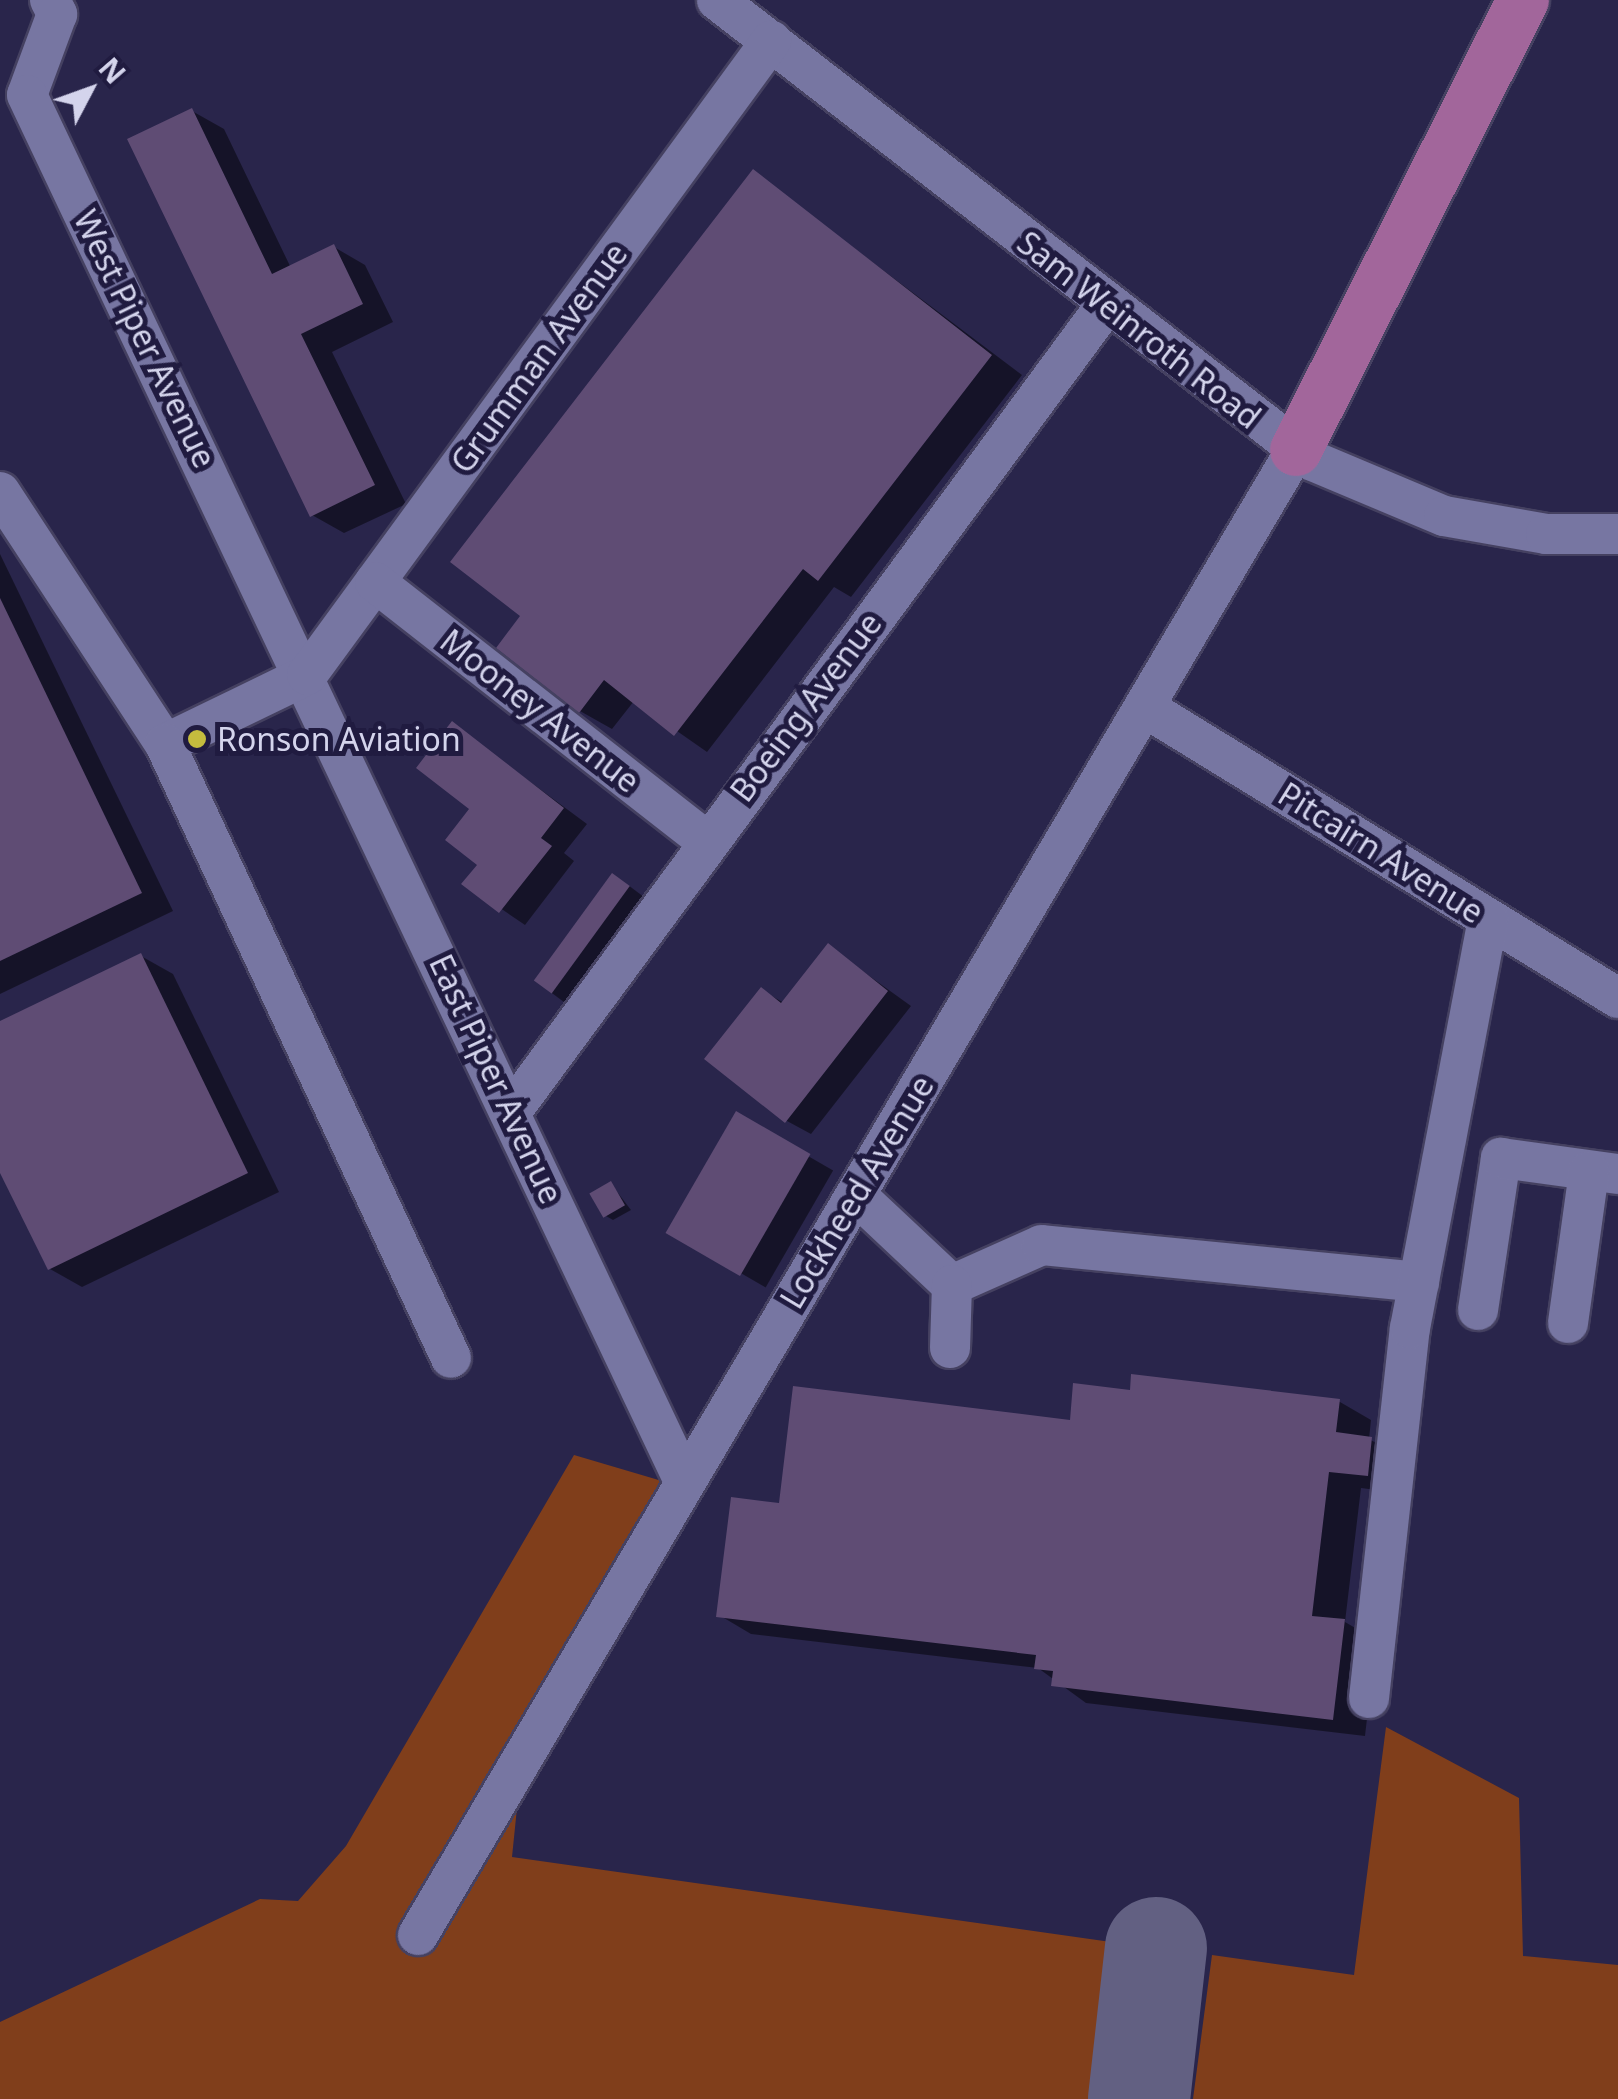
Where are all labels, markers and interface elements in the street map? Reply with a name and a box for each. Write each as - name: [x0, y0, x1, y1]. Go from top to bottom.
- north arrow: [40, 40, 140, 140]
- text: N: [91, 49, 134, 91]
- street label: West Piper Avenue: [66, 204, 224, 474]
- street label: Sam Weinroth Road: [1010, 223, 1268, 437]
- street label: Grumman Avenue: [443, 236, 635, 480]
- street label: Boeing Avenue: [722, 605, 890, 809]
- street label: Mooney Avenue: [433, 621, 647, 801]
- place label: Ronson Aviation: [217, 720, 461, 758]
- marker: Ronson Aviation: [186, 728, 208, 750]
- street label: Pitcairn Avenue: [1271, 775, 1491, 931]
- street label: East Piper Avenue: [422, 948, 570, 1210]
- street label: Lockheed Avenue: [772, 1069, 942, 1315]

